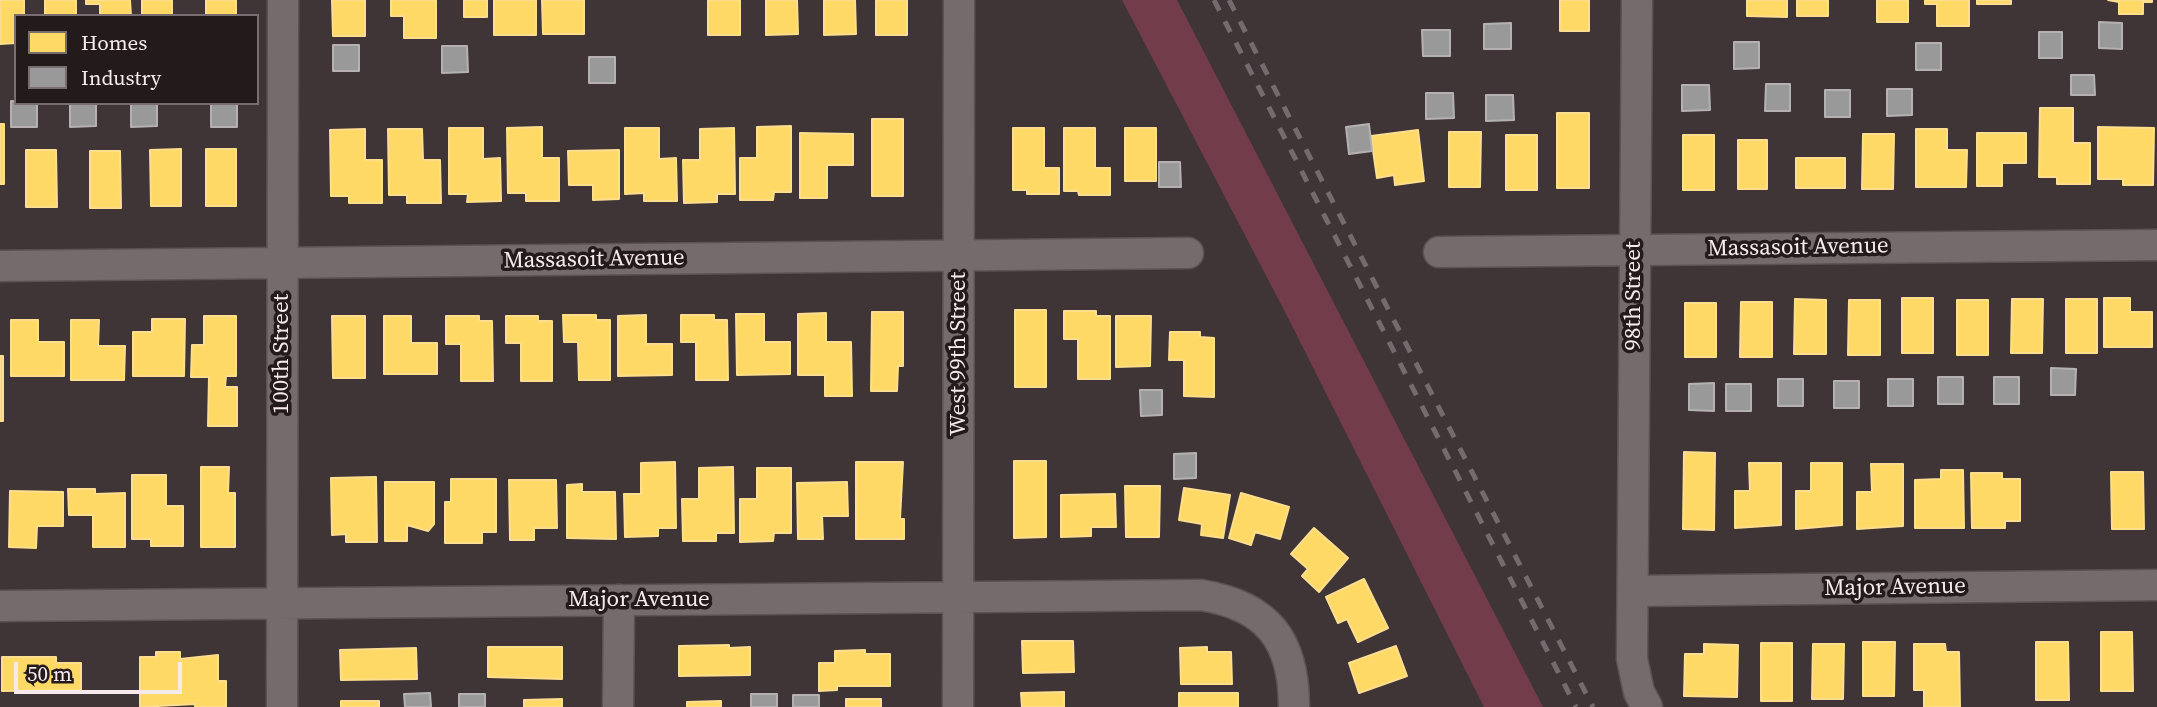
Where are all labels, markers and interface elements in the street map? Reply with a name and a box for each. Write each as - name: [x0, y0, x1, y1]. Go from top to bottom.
- legend: [14, 14, 259, 105]
- text: Homes: [81, 28, 147, 57]
- text: Industry: [81, 63, 161, 92]
- street label: Massasoit Avenue: [1707, 233, 1889, 263]
- street label: 98th Street: [1620, 241, 1648, 351]
- street label: Massasoit Avenue: [503, 245, 685, 275]
- street label: West 99th Street: [945, 272, 973, 436]
- street label: 100th Street: [268, 294, 296, 414]
- street label: Major Avenue: [1824, 573, 1966, 603]
- street label: Major Avenue: [568, 586, 710, 614]
- scale bar: [18, 648, 186, 692]
- text: 50 m: [27, 659, 72, 688]

